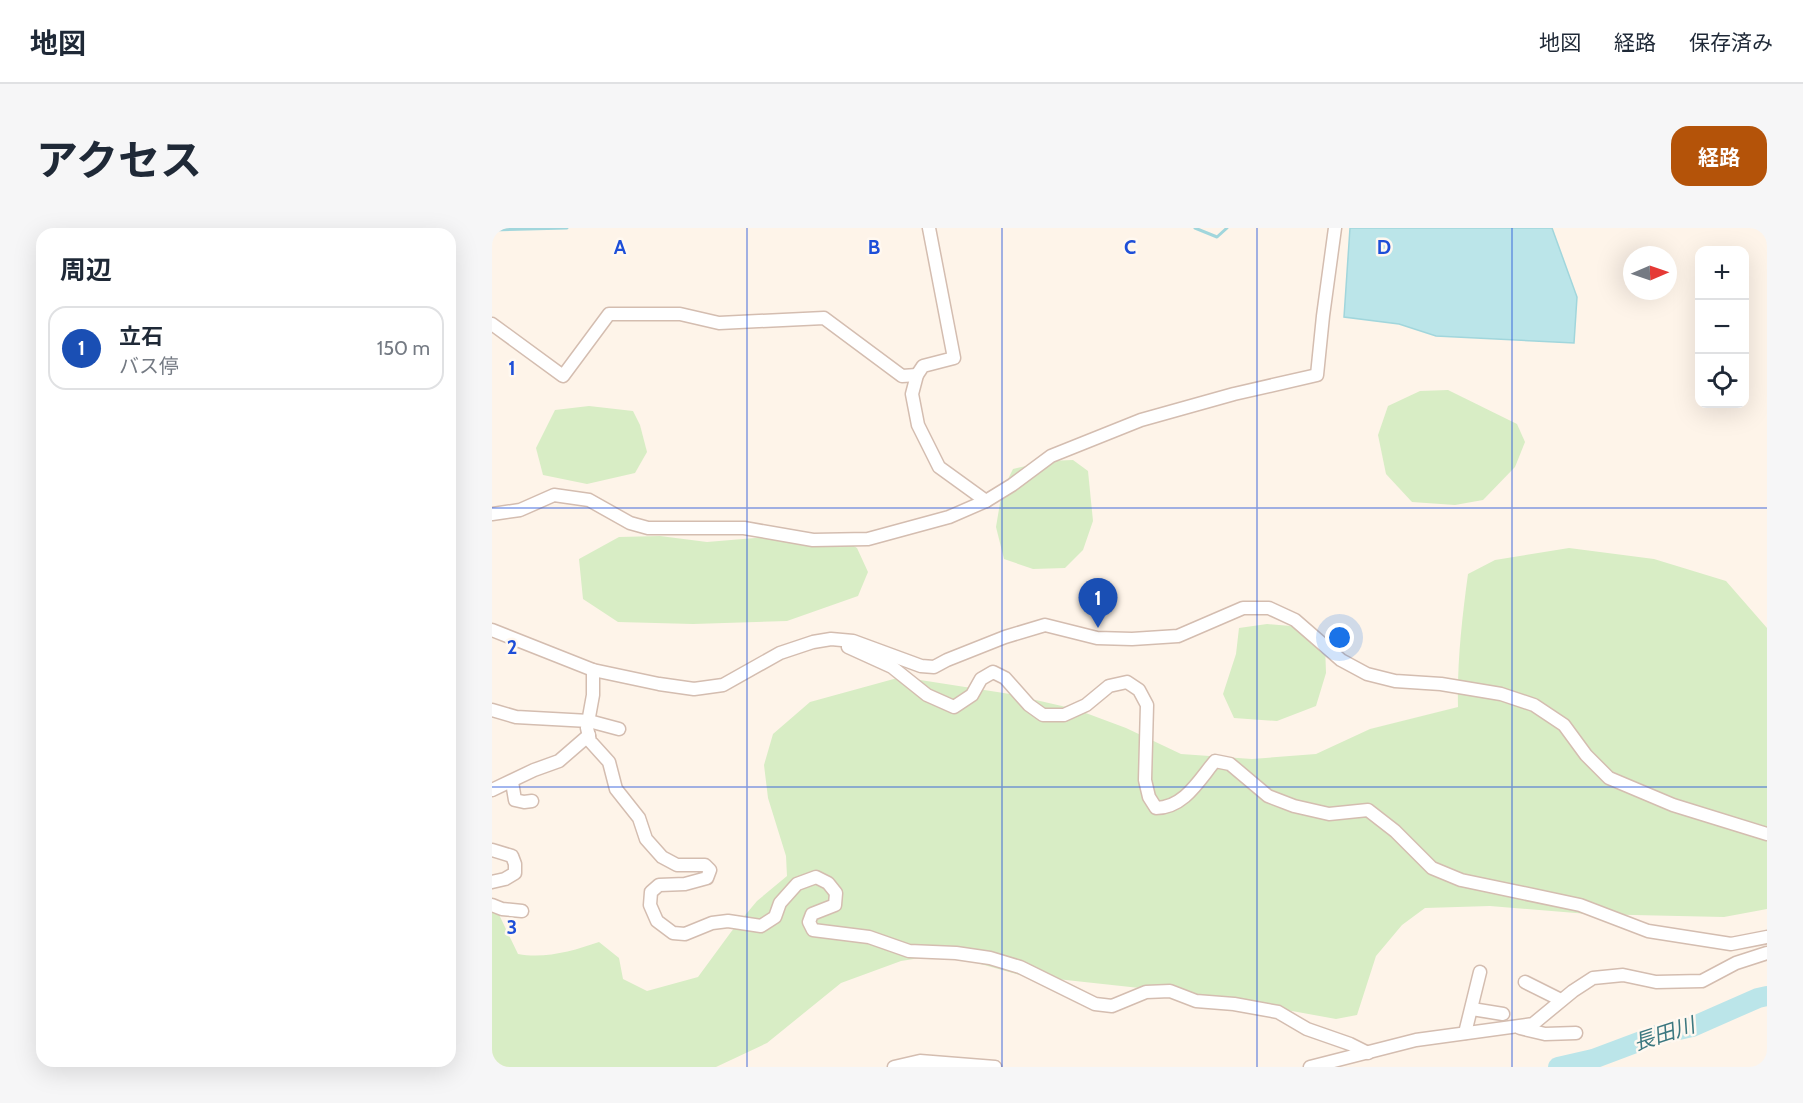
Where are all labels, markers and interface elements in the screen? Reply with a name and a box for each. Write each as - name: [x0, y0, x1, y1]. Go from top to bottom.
- text: 地図: [30, 26, 86, 60]
- text: 地図: [1539, 30, 1581, 55]
- text: 経路: [1614, 30, 1656, 55]
- text: 保存済み: [1689, 30, 1773, 55]
- button: 経路: [1671, 126, 1767, 186]
- text: アクセス: [36, 134, 202, 186]
- text: A: [614, 235, 627, 259]
- text: B: [868, 235, 880, 259]
- text: C: [1124, 235, 1136, 259]
- text: D: [1377, 235, 1391, 259]
- north arrow: [1623, 246, 1677, 300]
- map controls: [1695, 246, 1749, 408]
- button: +: [1695, 246, 1749, 300]
- text: 周辺: [60, 254, 112, 286]
- button: −: [1695, 300, 1749, 354]
- text: 立石: [119, 323, 163, 350]
- text: 1: [78, 336, 85, 360]
- text: 150 m: [377, 336, 430, 360]
- text: バス停: [119, 354, 179, 378]
- button: locate: [1695, 354, 1749, 408]
- text: 1: [508, 356, 516, 380]
- pin: 1: [1078, 578, 1118, 628]
- your location: [1325, 623, 1354, 652]
- text: 2: [507, 635, 517, 659]
- text: 3: [507, 915, 517, 939]
- water label: 長田川: [1630, 1011, 1700, 1055]

